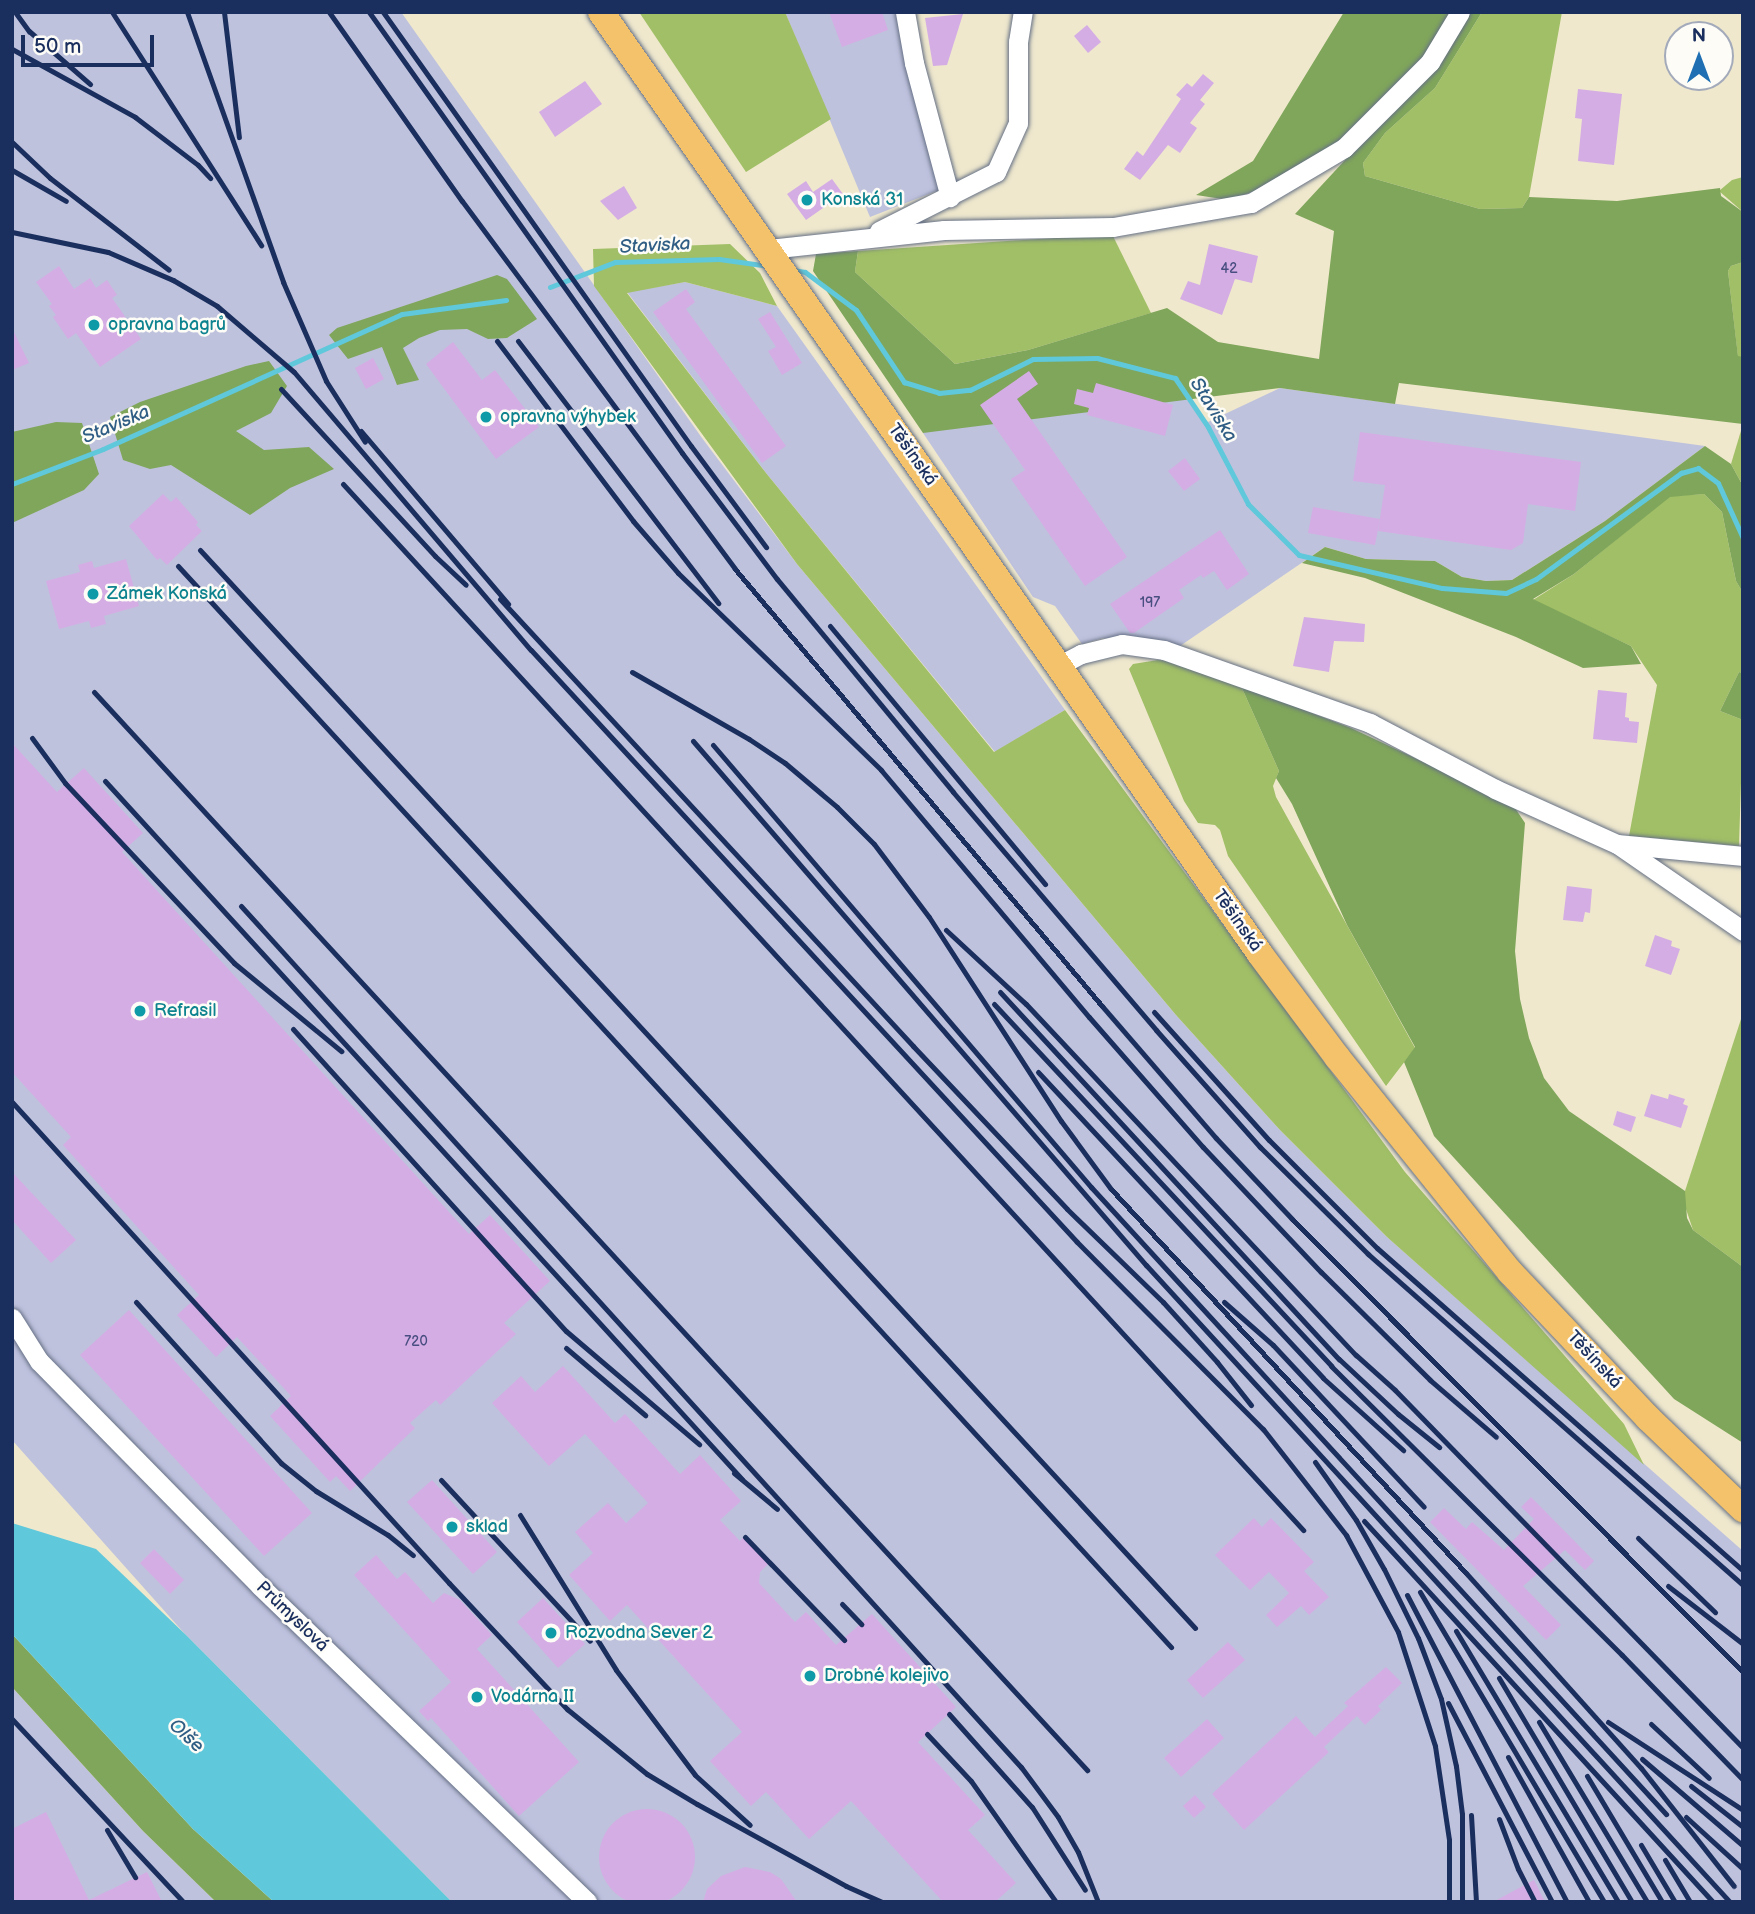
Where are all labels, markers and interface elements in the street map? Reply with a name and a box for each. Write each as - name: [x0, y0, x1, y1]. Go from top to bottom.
- scale bar: [24, 21, 158, 65]
- north arrow: [1664, 21, 1734, 91]
- text: N: [1692, 25, 1706, 48]
- text: 50 m: [34, 34, 81, 59]
- place label: Konská 31: [821, 189, 903, 211]
- marker: Konská 31: [799, 192, 815, 208]
- water label: Staviska: [619, 233, 691, 259]
- house number: 42: [1221, 261, 1237, 277]
- place label: opravna bagrů: [108, 314, 226, 336]
- marker: opravna bagrů: [86, 317, 102, 333]
- water label: Staviska: [1185, 374, 1241, 446]
- water label: Staviska: [79, 401, 153, 449]
- place label: opravna výhybek: [500, 406, 636, 428]
- marker: opravna výhybek: [478, 409, 494, 425]
- street label: Těšínská: [883, 420, 941, 490]
- place label: Zámek Konská: [107, 583, 227, 605]
- marker: Zámek Konská: [85, 586, 101, 602]
- house number: 197: [1140, 595, 1160, 611]
- street label: Těšínská: [1208, 886, 1266, 956]
- place label: Refrasil: [154, 1000, 216, 1022]
- marker: Refrasil: [132, 1003, 148, 1019]
- street label: Těšínská: [1562, 1327, 1626, 1393]
- house number: 720: [404, 1334, 428, 1350]
- place label: sklad: [466, 1516, 508, 1538]
- marker: sklad: [444, 1519, 460, 1535]
- street label: Průmyslová: [251, 1577, 333, 1657]
- place label: Rozvodna Sever 2: [565, 1622, 713, 1644]
- marker: Rozvodna Sever 2: [543, 1625, 559, 1641]
- place label: Drobné kolejivo: [824, 1665, 949, 1687]
- marker: Drobné kolejivo: [802, 1668, 818, 1684]
- place label: Vodárna II: [491, 1686, 574, 1708]
- marker: Vodárna II: [469, 1689, 485, 1705]
- water label: Olše: [164, 1714, 208, 1758]

